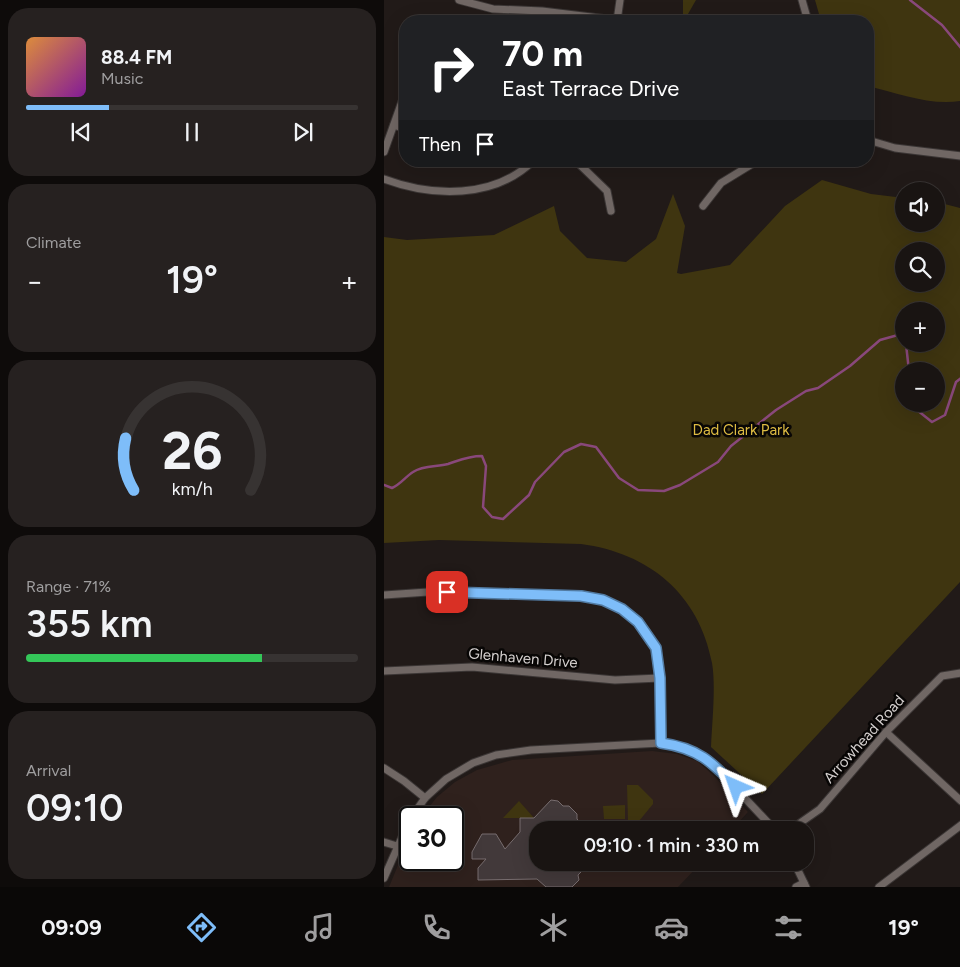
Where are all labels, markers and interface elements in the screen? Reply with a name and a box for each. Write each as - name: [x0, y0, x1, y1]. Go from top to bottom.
- text: 70 m: [502, 33, 583, 75]
- icon: right: [419, 35, 484, 100]
- text: 88.4 FM: [101, 46, 172, 69]
- text: Music: [101, 69, 143, 88]
- text: East Terrace Drive: [502, 75, 679, 102]
- icon: previous: [67, 118, 95, 146]
- icon: pause: [178, 118, 206, 146]
- icon: next: [289, 118, 317, 146]
- icon: arrive: [471, 130, 499, 158]
- text: Then: [419, 133, 461, 156]
- map controls: [895, 182, 945, 412]
- button: sound: [895, 182, 945, 232]
- text: Climate: [26, 233, 81, 252]
- button: search: [895, 242, 945, 292]
- text: 19°: [166, 257, 218, 303]
- text: −: [26, 264, 43, 298]
- text: +: [341, 264, 358, 298]
- button: +: [895, 302, 945, 352]
- button: −: [895, 362, 945, 412]
- text: 26: [162, 420, 222, 482]
- park label: Dad Clark Park: [693, 421, 790, 439]
- text: km/h: [172, 478, 212, 499]
- pin: [426, 571, 468, 613]
- text: Range · 71%: [26, 577, 111, 596]
- icon: arrive: [433, 578, 461, 606]
- text: 355 km: [26, 601, 153, 647]
- street label: Glenhaven Drive: [468, 644, 578, 672]
- street label: Arrowhead Road: [820, 691, 908, 787]
- position arrow: [709, 760, 761, 812]
- text: Arrival: [26, 761, 71, 780]
- text: 09:10: [26, 785, 123, 831]
- speed limit sign: 30: [399, 806, 464, 871]
- text: 09:10 · 1 min · 330 m: [584, 834, 759, 857]
- icon: directions: [184, 910, 219, 945]
- icon: music: [302, 910, 337, 945]
- icon: phone: [419, 910, 454, 945]
- icon: climate: [536, 910, 571, 945]
- icon: car: [654, 910, 689, 945]
- icon: filters: [771, 910, 806, 945]
- text: 09:09: [41, 914, 102, 941]
- text: 19°: [888, 914, 919, 941]

